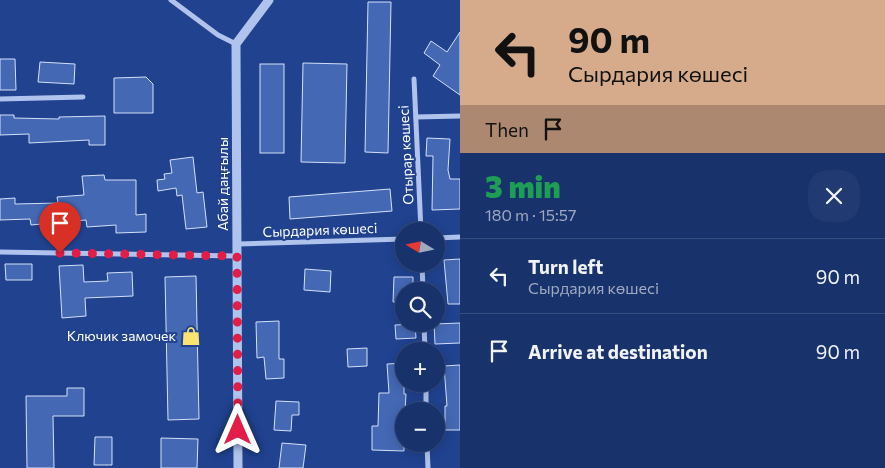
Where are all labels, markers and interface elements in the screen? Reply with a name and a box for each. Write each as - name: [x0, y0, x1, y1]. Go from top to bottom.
- text: 90 m: [568, 17, 650, 60]
- icon: left: [485, 20, 550, 85]
- text: Сырдария көшесі: [568, 60, 748, 87]
- street label: Отырар көшесі: [394, 105, 417, 205]
- icon: arrive: [539, 115, 567, 143]
- text: Then: [485, 118, 529, 141]
- street label: Абай даңғылы: [214, 137, 231, 231]
- text: 3 min: [485, 167, 561, 204]
- button: close: [808, 170, 860, 222]
- pin: [39, 202, 81, 253]
- text: 180 m · 15:57: [485, 205, 576, 224]
- icon: arrive: [46, 209, 74, 237]
- street label: Сырдария көшесі: [262, 219, 378, 240]
- north arrow: [395, 222, 445, 272]
- map controls: [395, 222, 445, 452]
- text: Turn left: [528, 255, 603, 278]
- icon: left: [485, 262, 513, 290]
- text: 90 m: [816, 265, 860, 288]
- text: Сырдария көшесі: [528, 278, 659, 297]
- button: search: [395, 282, 445, 332]
- shop icon: Ключик замочек: [180, 325, 202, 347]
- place label: Ключик замочек: [67, 327, 177, 344]
- icon: arrive: [485, 337, 513, 365]
- text: Arrive at destination: [528, 340, 708, 363]
- text: 90 m: [816, 340, 860, 363]
- button: +: [395, 342, 445, 392]
- button: −: [395, 402, 445, 452]
- position arrow: [211, 403, 263, 455]

